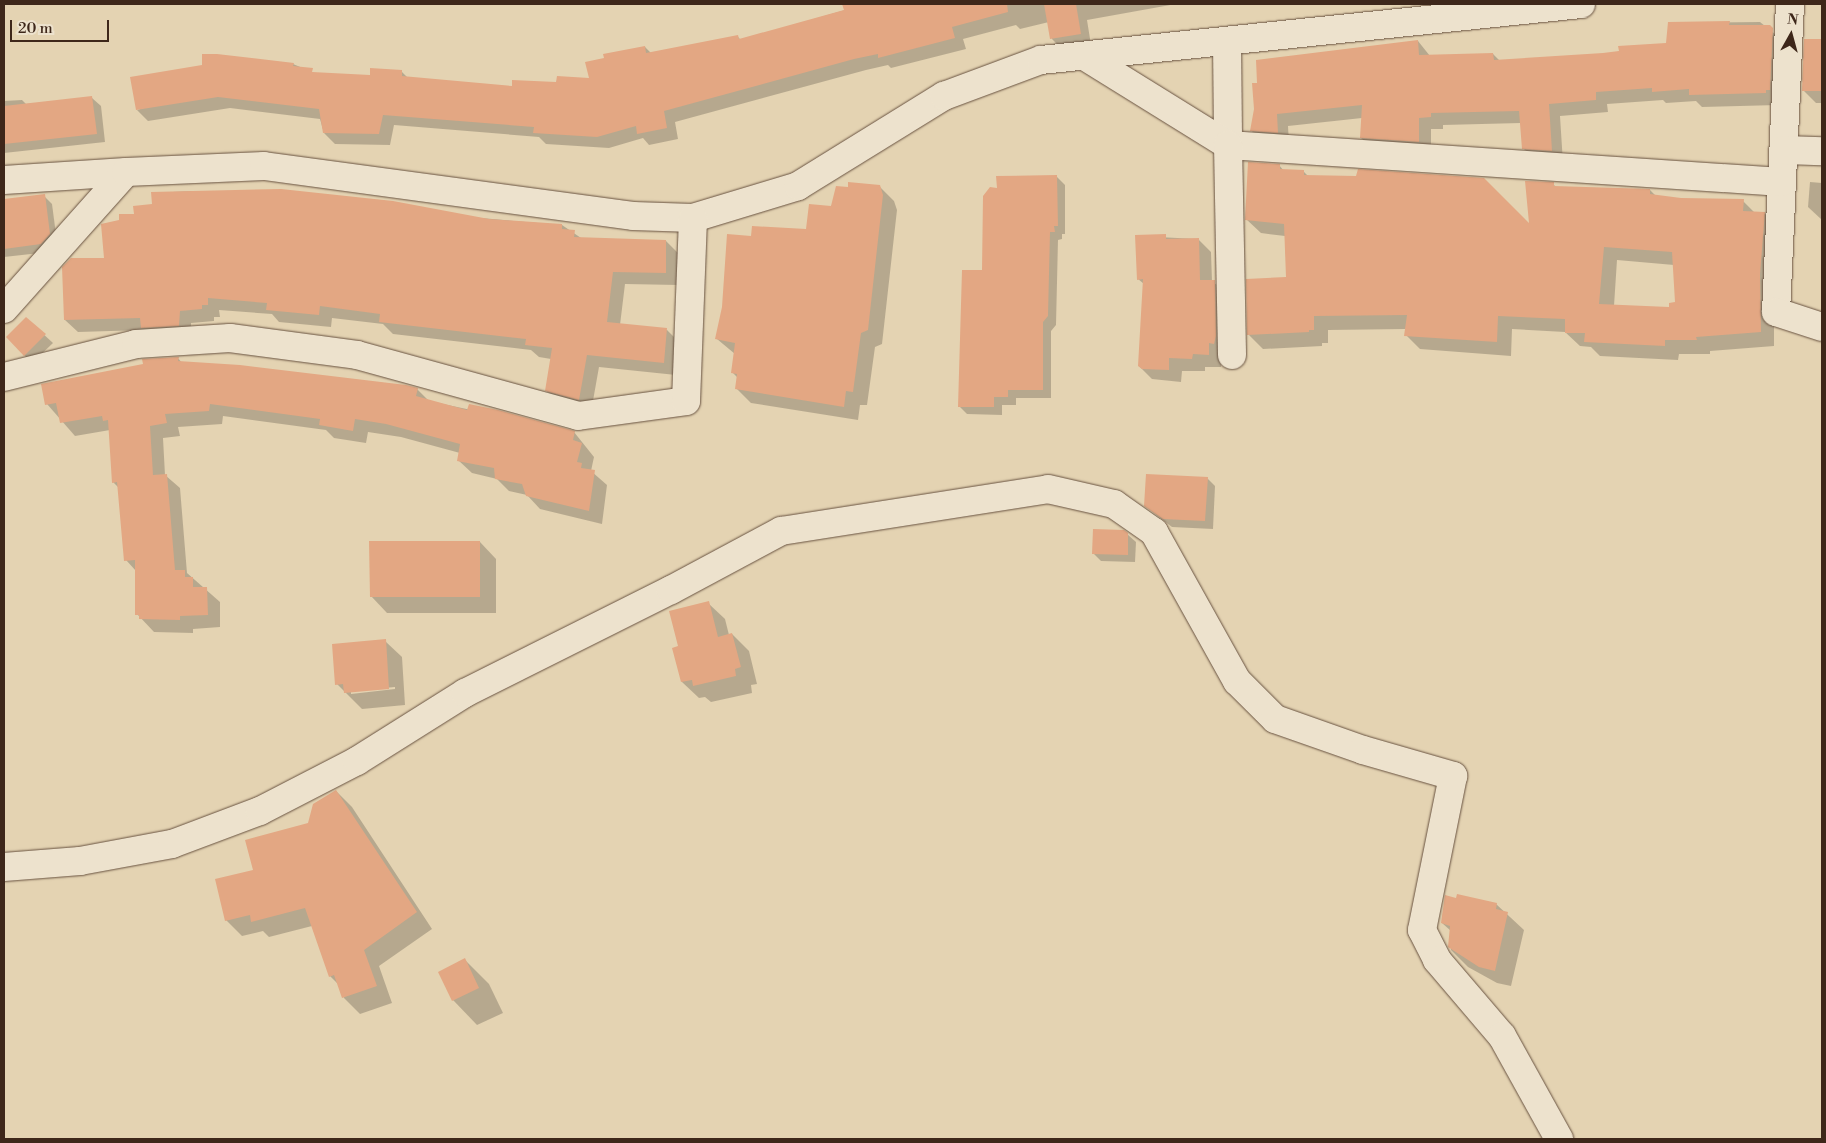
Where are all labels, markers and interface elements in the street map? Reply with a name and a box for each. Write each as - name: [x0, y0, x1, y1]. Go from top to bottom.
- scale bar: [12, 10, 111, 42]
- north arrow: [1766, 10, 1816, 60]
- text: N: [1786, 11, 1799, 30]
- text: 20 m: [18, 19, 53, 38]

